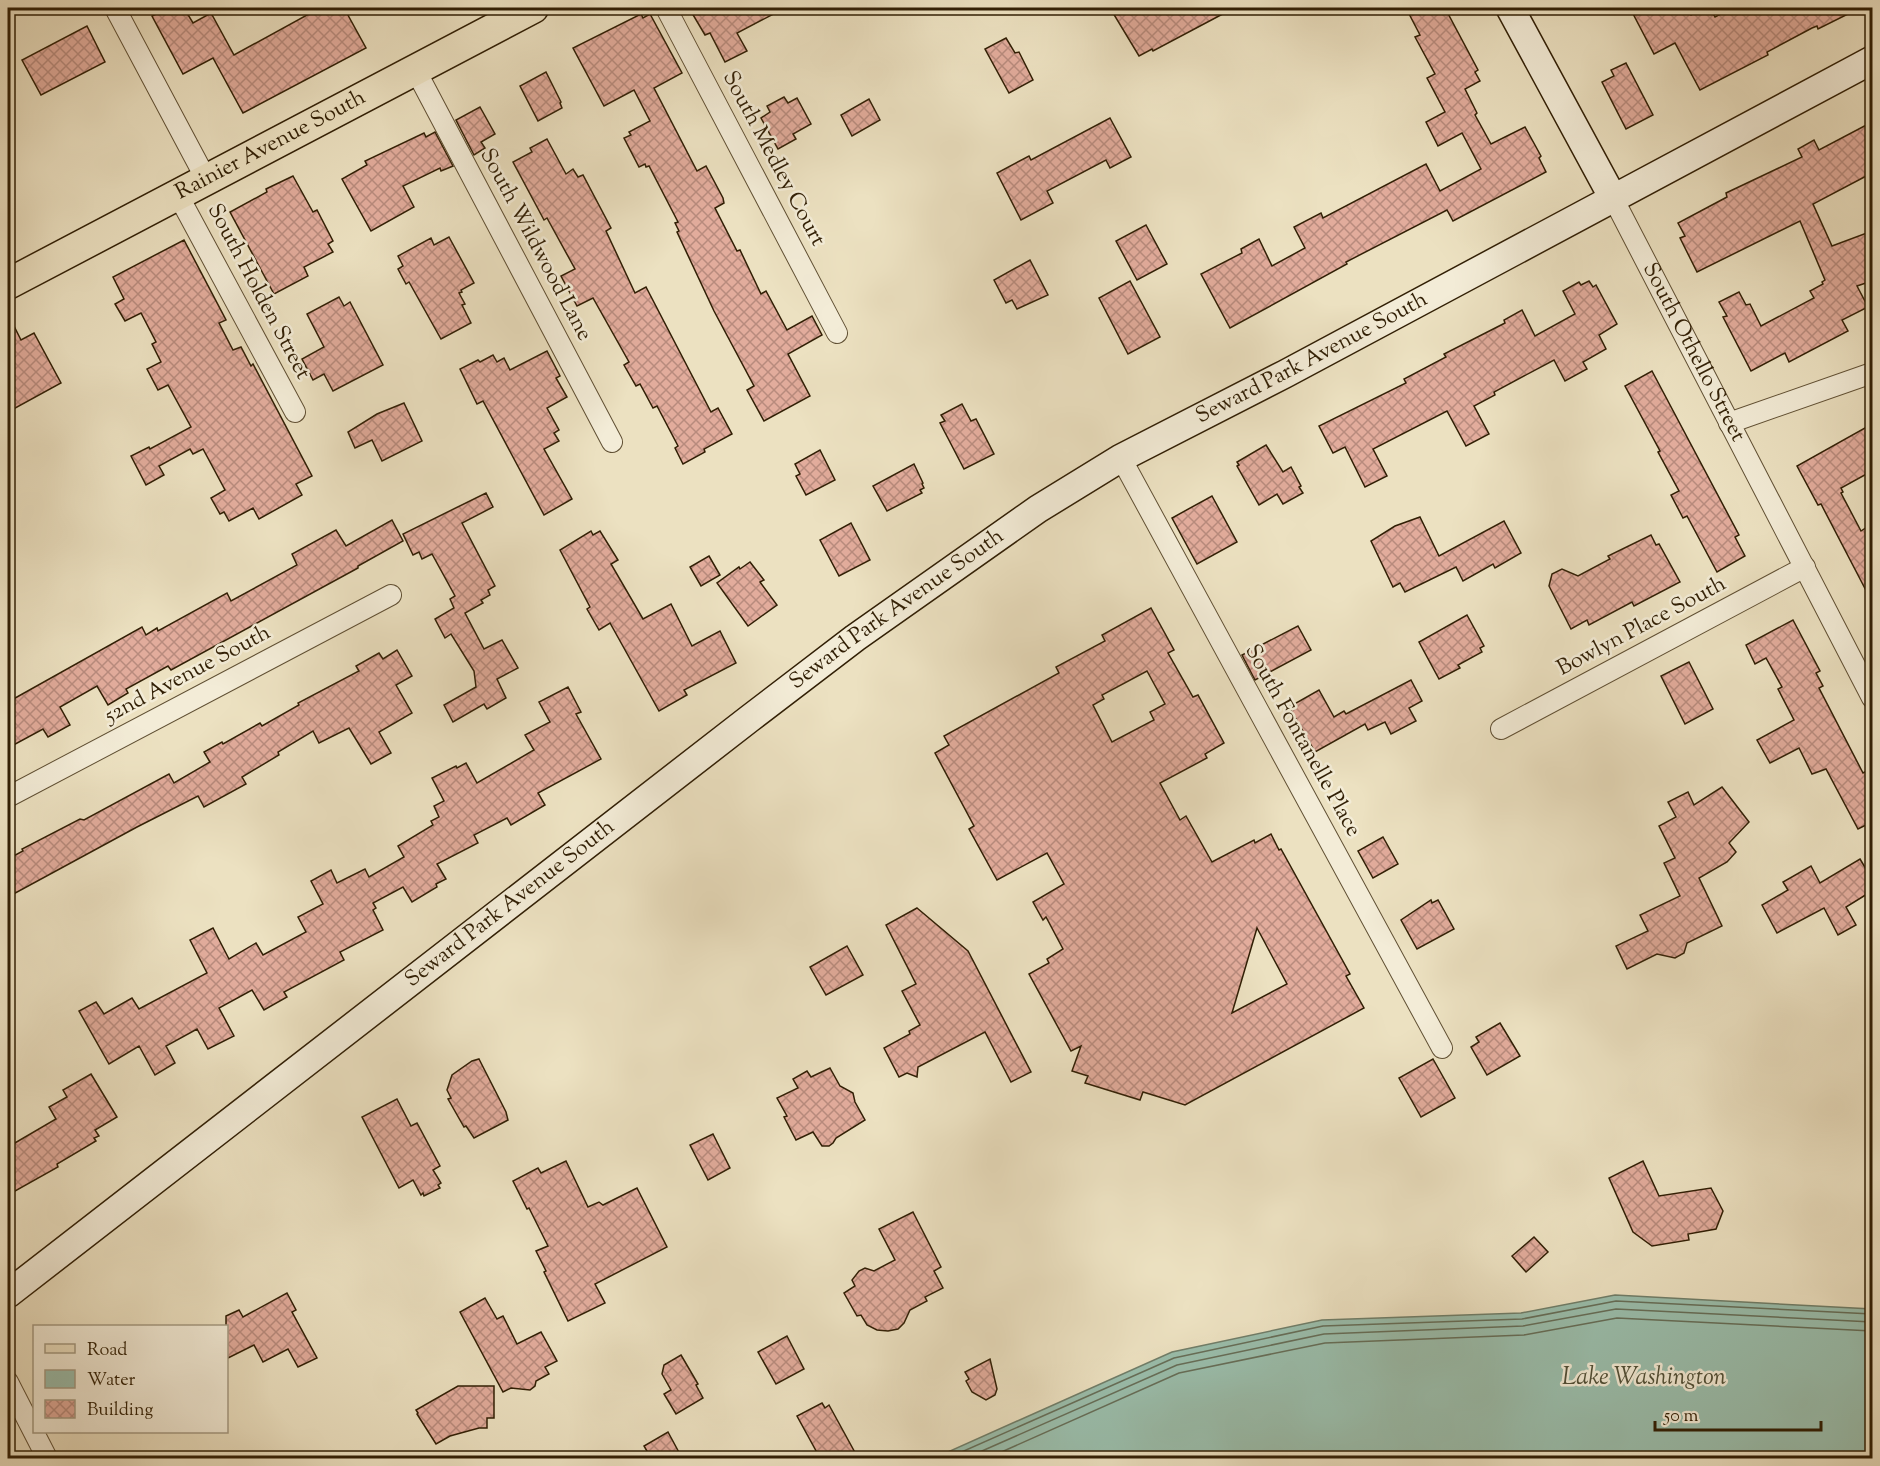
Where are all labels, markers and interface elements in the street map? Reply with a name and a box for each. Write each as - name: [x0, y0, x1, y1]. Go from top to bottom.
- street label: South Medley Court: [713, 66, 833, 253]
- street label: Rainier Avenue South: [170, 82, 372, 209]
- street label: South Wildwood Lane: [471, 143, 599, 347]
- street label: South Holden Street: [198, 198, 318, 386]
- street label: South Othello Street: [1633, 257, 1753, 448]
- street label: Seward Park Avenue South: [1191, 284, 1434, 433]
- street label: Seward Park Avenue South: [783, 521, 1011, 698]
- street label: Bowlyn Place South: [1552, 569, 1732, 685]
- street label: 52nd Avenue South: [97, 618, 277, 733]
- street label: South Fontanelle Place: [1236, 639, 1368, 843]
- street label: Seward Park Avenue South: [399, 812, 622, 996]
- legend: [33, 1325, 228, 1433]
- text: Road: [87, 1338, 127, 1364]
- water label: Lake Washington: [1562, 1361, 1726, 1395]
- text: Water: [87, 1368, 136, 1394]
- scale bar: [1655, 1394, 1822, 1432]
- text: Building: [87, 1398, 153, 1424]
- text: 50 m: [1663, 1404, 1699, 1430]

